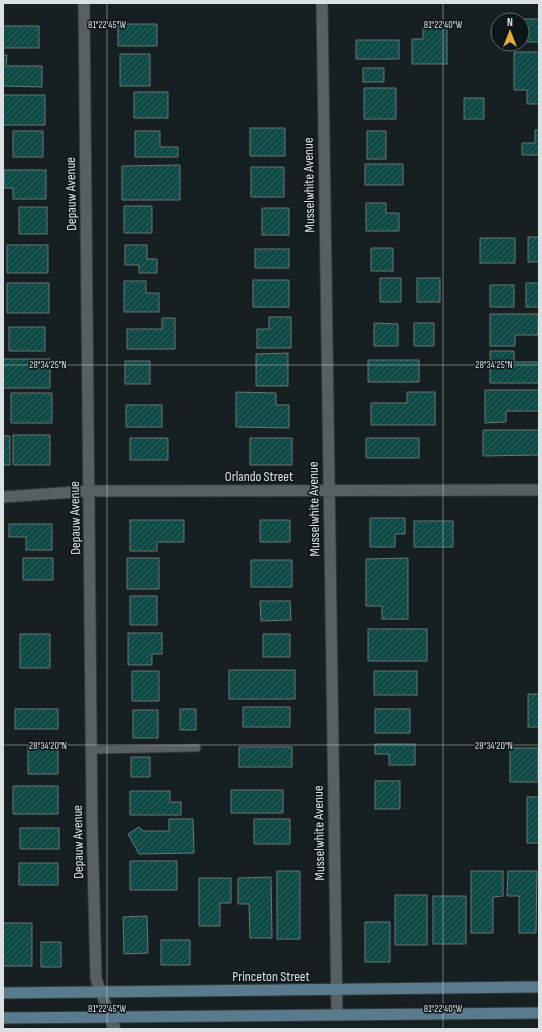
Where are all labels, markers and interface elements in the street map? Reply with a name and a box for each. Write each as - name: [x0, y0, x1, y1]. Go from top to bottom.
- north arrow: [490, 12, 530, 52]
- text: N: [507, 16, 513, 29]
- text: 81°22'45"W: [88, 19, 126, 31]
- text: 81°22'40"W: [424, 19, 463, 31]
- street label: Musselwhite Avenue: [300, 137, 318, 233]
- street label: Depauw Avenue: [62, 157, 80, 231]
- text: 28°34'25"N: [29, 359, 67, 371]
- text: 28°34'25"N: [475, 359, 513, 371]
- street label: Musselwhite Avenue: [305, 461, 323, 557]
- street label: Orlando Street: [225, 468, 293, 485]
- street label: Depauw Avenue: [66, 481, 84, 555]
- text: 28°34'20"N: [29, 740, 67, 752]
- text: 28°34'20"N: [475, 740, 513, 752]
- street label: Musselwhite Avenue: [310, 785, 328, 881]
- street label: Depauw Avenue: [69, 805, 87, 879]
- street label: Princeton Street: [232, 968, 310, 985]
- text: 81°22'45"W: [88, 1003, 126, 1015]
- text: 81°22'40"W: [424, 1003, 463, 1015]

